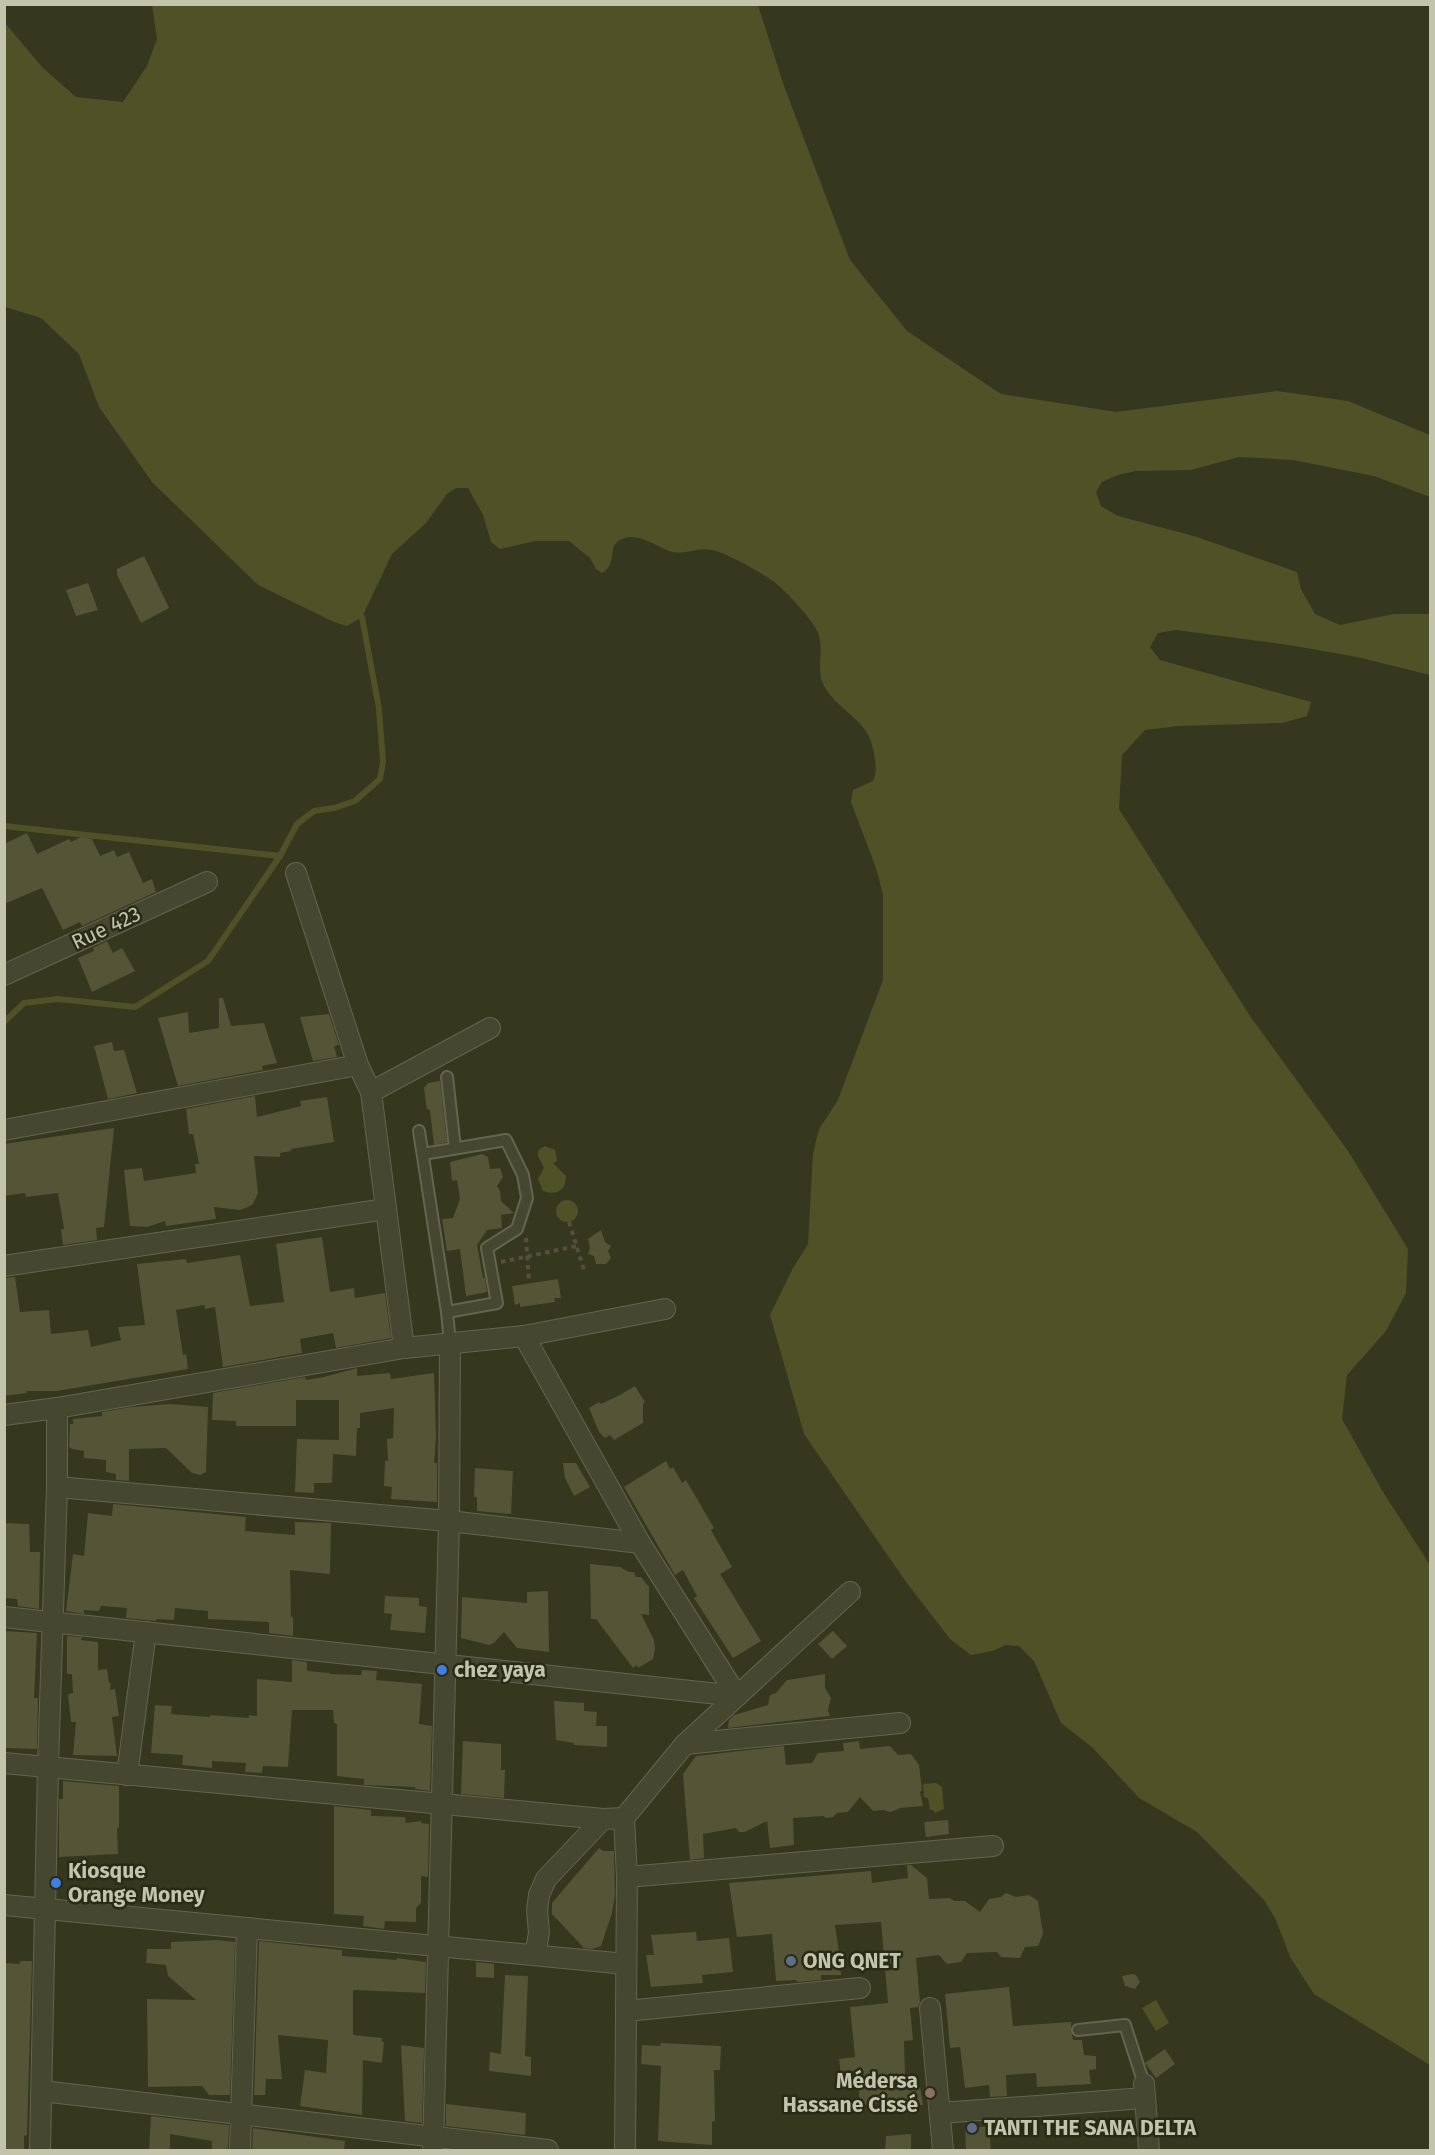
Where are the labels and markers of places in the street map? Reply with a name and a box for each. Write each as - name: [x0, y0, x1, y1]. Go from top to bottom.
- place label: chez yaya: [454, 1657, 546, 1683]
- marker: chez yaya: [435, 1663, 449, 1677]
- place label: Kiosque Orange Money: [68, 1858, 205, 1908]
- marker: Kiosque Orange Money: [49, 1876, 63, 1890]
- place label: ONG QNET: [803, 1948, 901, 1974]
- marker: ONG QNET: [784, 1954, 798, 1968]
- place label: Médersa Hassane Cissé: [783, 2068, 918, 2118]
- marker: Médersa Hassane Cissé: [923, 2086, 937, 2100]
- place label: TANTI THE SANA DELTA: [984, 2115, 1197, 2141]
- marker: TANTI THE SANA DELTA: [965, 2121, 979, 2135]

